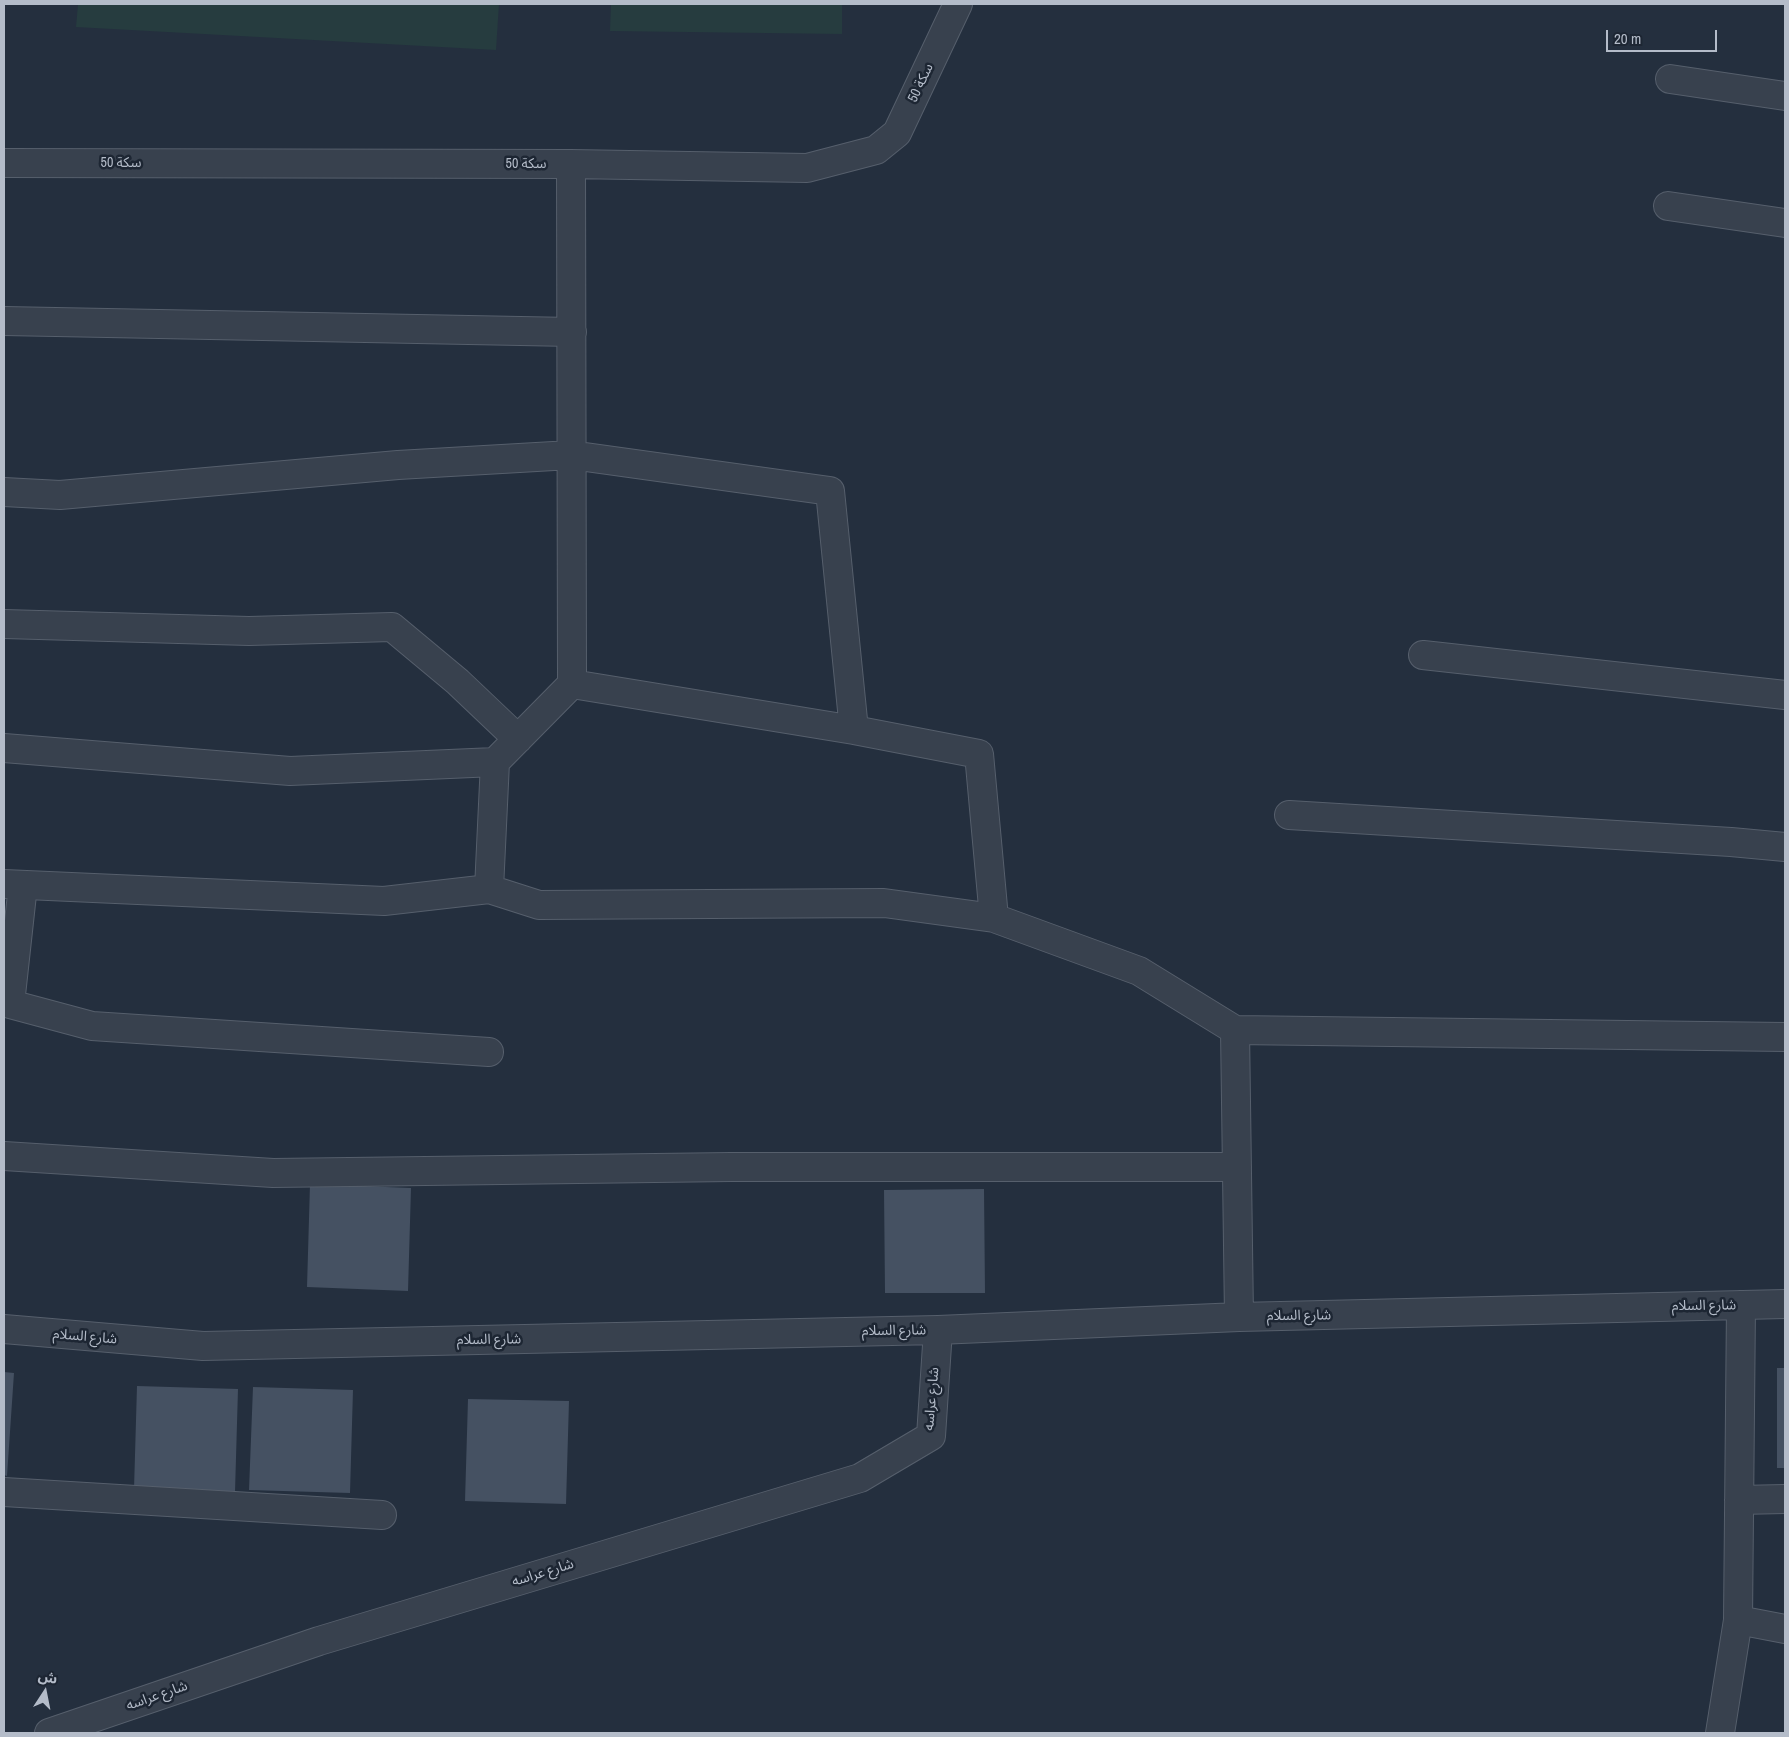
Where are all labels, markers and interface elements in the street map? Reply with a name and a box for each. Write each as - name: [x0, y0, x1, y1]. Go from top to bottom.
- scale bar: [1609, 20, 1720, 52]
- text: 20 m: [1614, 28, 1641, 49]
- street label: سكة 50: [905, 61, 937, 105]
- street label: سكة 50: [101, 155, 141, 171]
- street label: سكة 50: [506, 156, 546, 172]
- street label: شارع السلام: [1672, 1297, 1736, 1315]
- street label: شارع السلام: [1267, 1307, 1331, 1325]
- street label: شارع السلام: [862, 1322, 926, 1340]
- street label: شارع السلام: [52, 1326, 118, 1348]
- street label: شارع السلام: [457, 1331, 521, 1349]
- street label: شارع عراسه: [921, 1366, 943, 1432]
- street label: شارع عراسه: [510, 1556, 576, 1590]
- north arrow: [20, 1667, 70, 1717]
- text: ش: [37, 1667, 59, 1688]
- street label: شارع عراسه: [124, 1678, 190, 1714]

